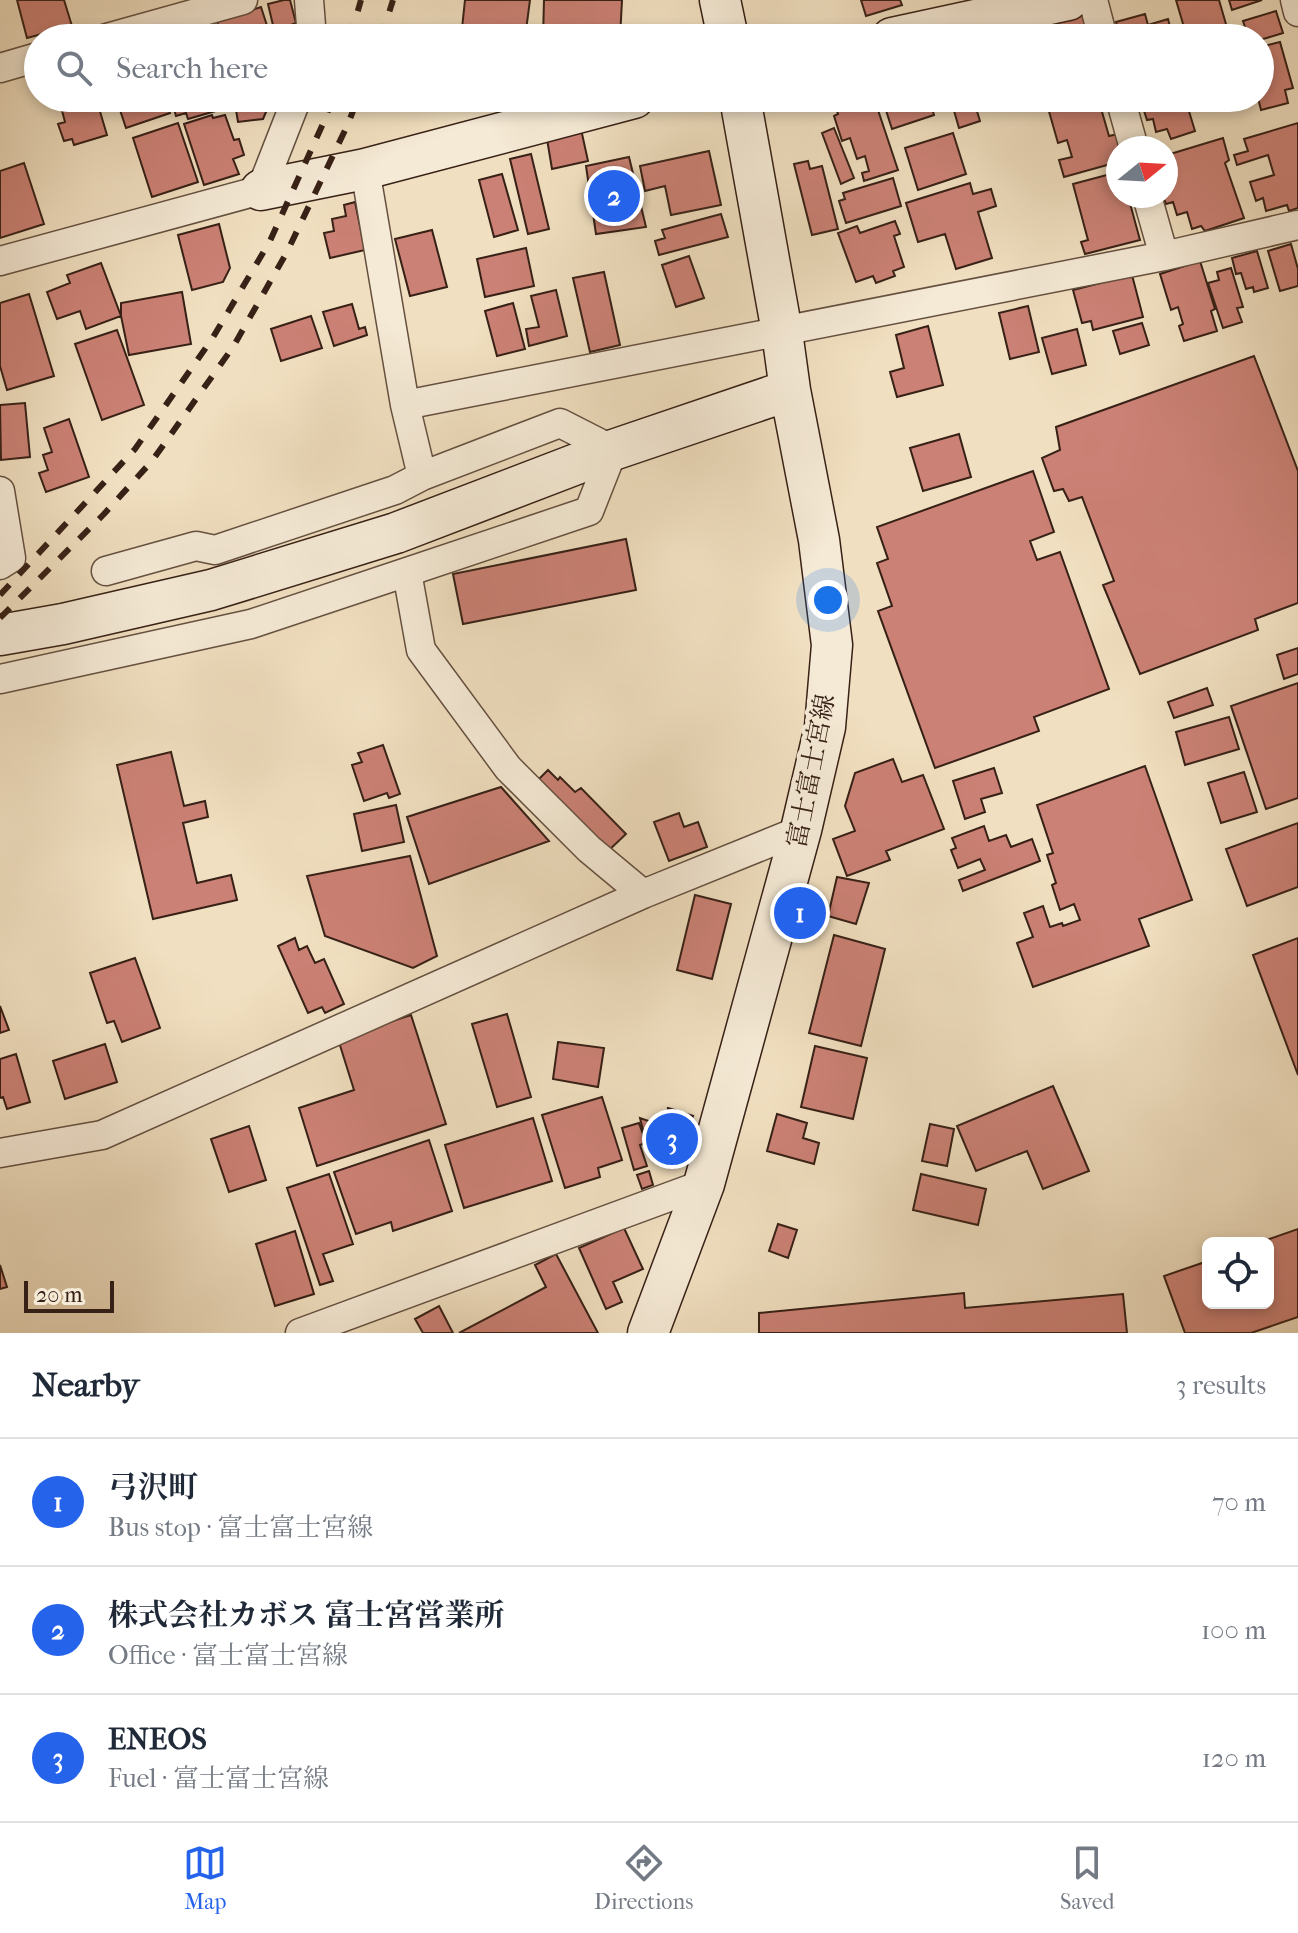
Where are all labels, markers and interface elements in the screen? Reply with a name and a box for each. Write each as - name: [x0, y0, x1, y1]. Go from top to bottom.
- search box: [24, 24, 1274, 112]
- icon: search: [52, 46, 96, 90]
- text: Search here: [116, 51, 268, 86]
- north arrow: [1106, 136, 1178, 208]
- pin: 2: [588, 166, 640, 226]
- your location: [808, 580, 848, 620]
- street label: 富士富士宮線: [781, 691, 841, 851]
- pin: 1: [774, 883, 826, 943]
- pin: 3: [646, 1109, 698, 1169]
- map controls: [1202, 1237, 1274, 1309]
- button: locate: [1202, 1237, 1274, 1309]
- scale bar: [24, 1277, 114, 1313]
- text: 20 m: [36, 1282, 82, 1308]
- text: Nearby: [32, 1365, 139, 1405]
- text: 3 results: [1176, 1370, 1266, 1401]
- text: 弓沢町: [108, 1470, 198, 1505]
- text: 1: [53, 1487, 63, 1518]
- text: 70 m: [1212, 1487, 1266, 1518]
- text: Bus stop · 富士富士宮線: [108, 1512, 373, 1543]
- text: 株式会社カボス 富士宮営業所: [108, 1598, 504, 1633]
- text: 2: [51, 1615, 65, 1646]
- text: 100 m: [1201, 1615, 1266, 1646]
- text: Office · 富士富士宮線: [108, 1640, 348, 1671]
- text: ENEOS: [108, 1722, 207, 1757]
- text: 3: [53, 1743, 63, 1774]
- text: 120 m: [1202, 1743, 1266, 1774]
- text: Fuel · 富士富士宮線: [108, 1763, 329, 1794]
- tab: Map: [183, 1841, 227, 1915]
- tab: Directions: [594, 1841, 693, 1915]
- tab: Saved: [1060, 1841, 1115, 1915]

